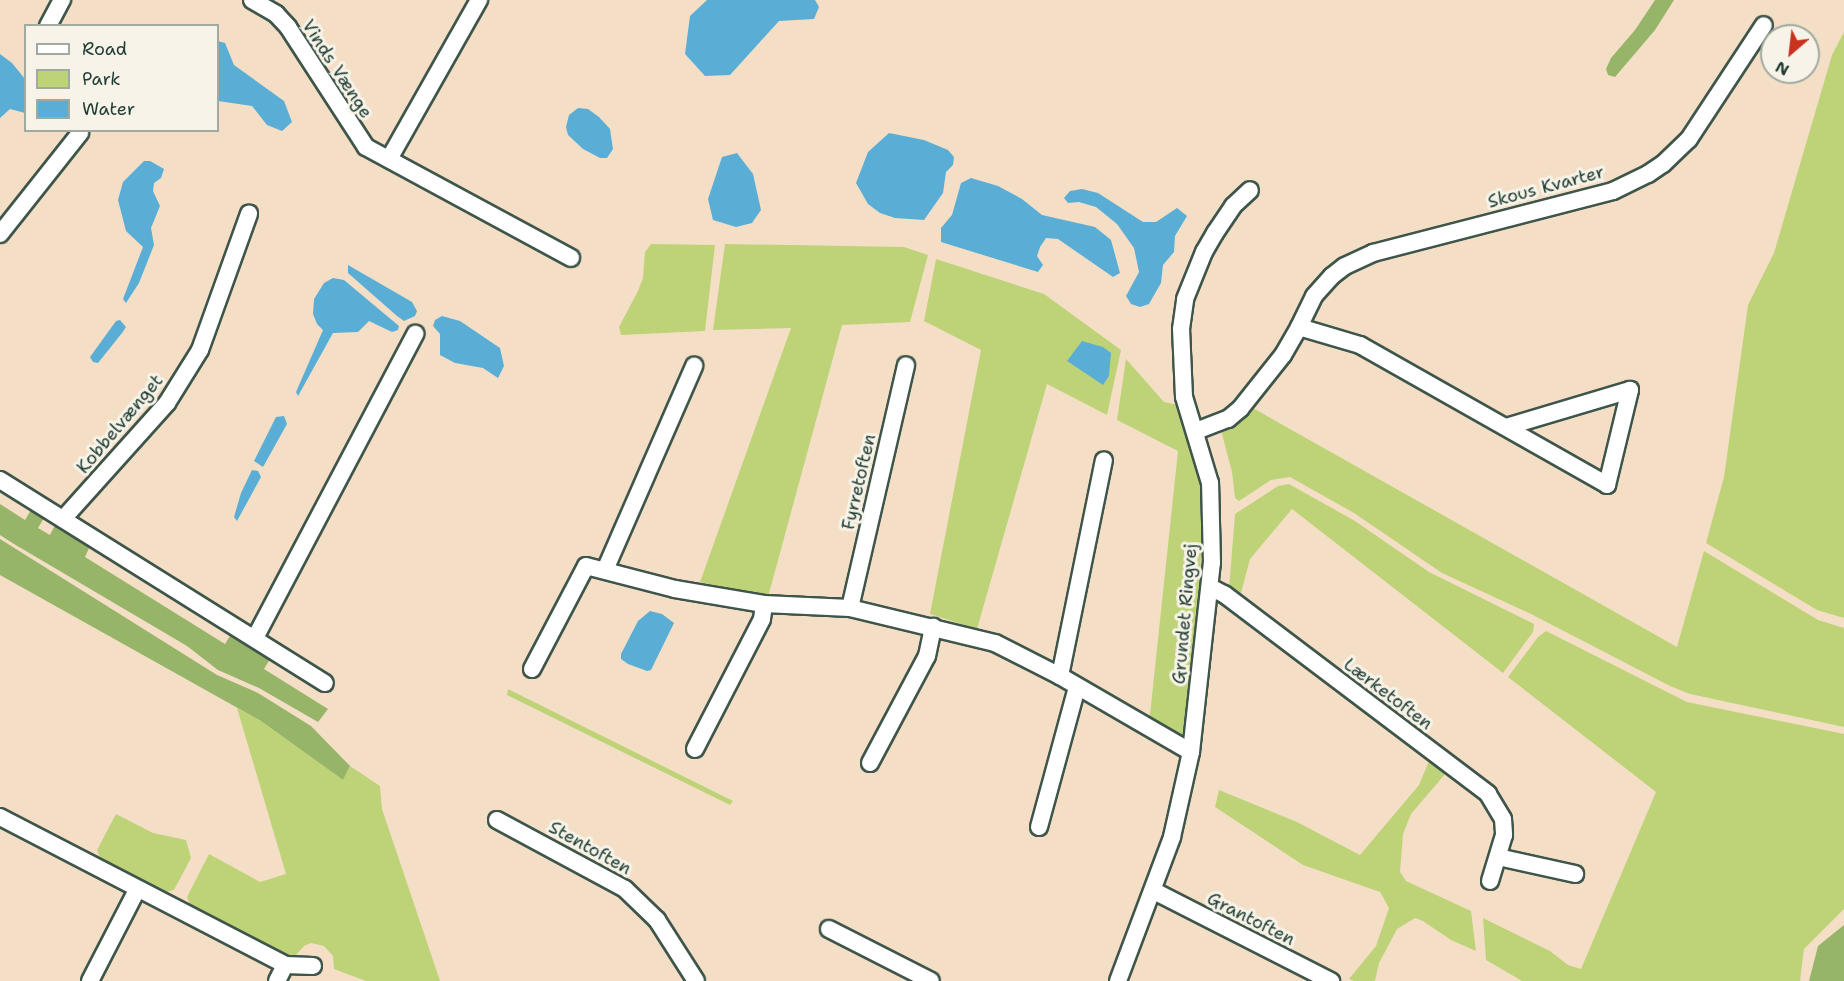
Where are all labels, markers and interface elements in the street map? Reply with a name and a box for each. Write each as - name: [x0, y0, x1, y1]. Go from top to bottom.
- street label: Vinds Vænge: [297, 16, 377, 122]
- legend: [24, 24, 219, 132]
- north arrow: [1760, 24, 1820, 84]
- text: Road: [82, 37, 127, 61]
- text: N: [1772, 56, 1793, 81]
- text: Park: [82, 67, 121, 91]
- text: Water: [82, 97, 135, 121]
- street label: Skous Kvarter: [1485, 161, 1607, 213]
- street label: Kobbelvænget: [72, 370, 168, 478]
- street label: Fyrretoften: [837, 432, 881, 532]
- street label: Grundet Ringvej: [1168, 543, 1202, 685]
- street label: Lærketoften: [1339, 654, 1437, 734]
- street label: Stentoften: [545, 817, 635, 879]
- street label: Grantoften: [1203, 888, 1299, 950]

